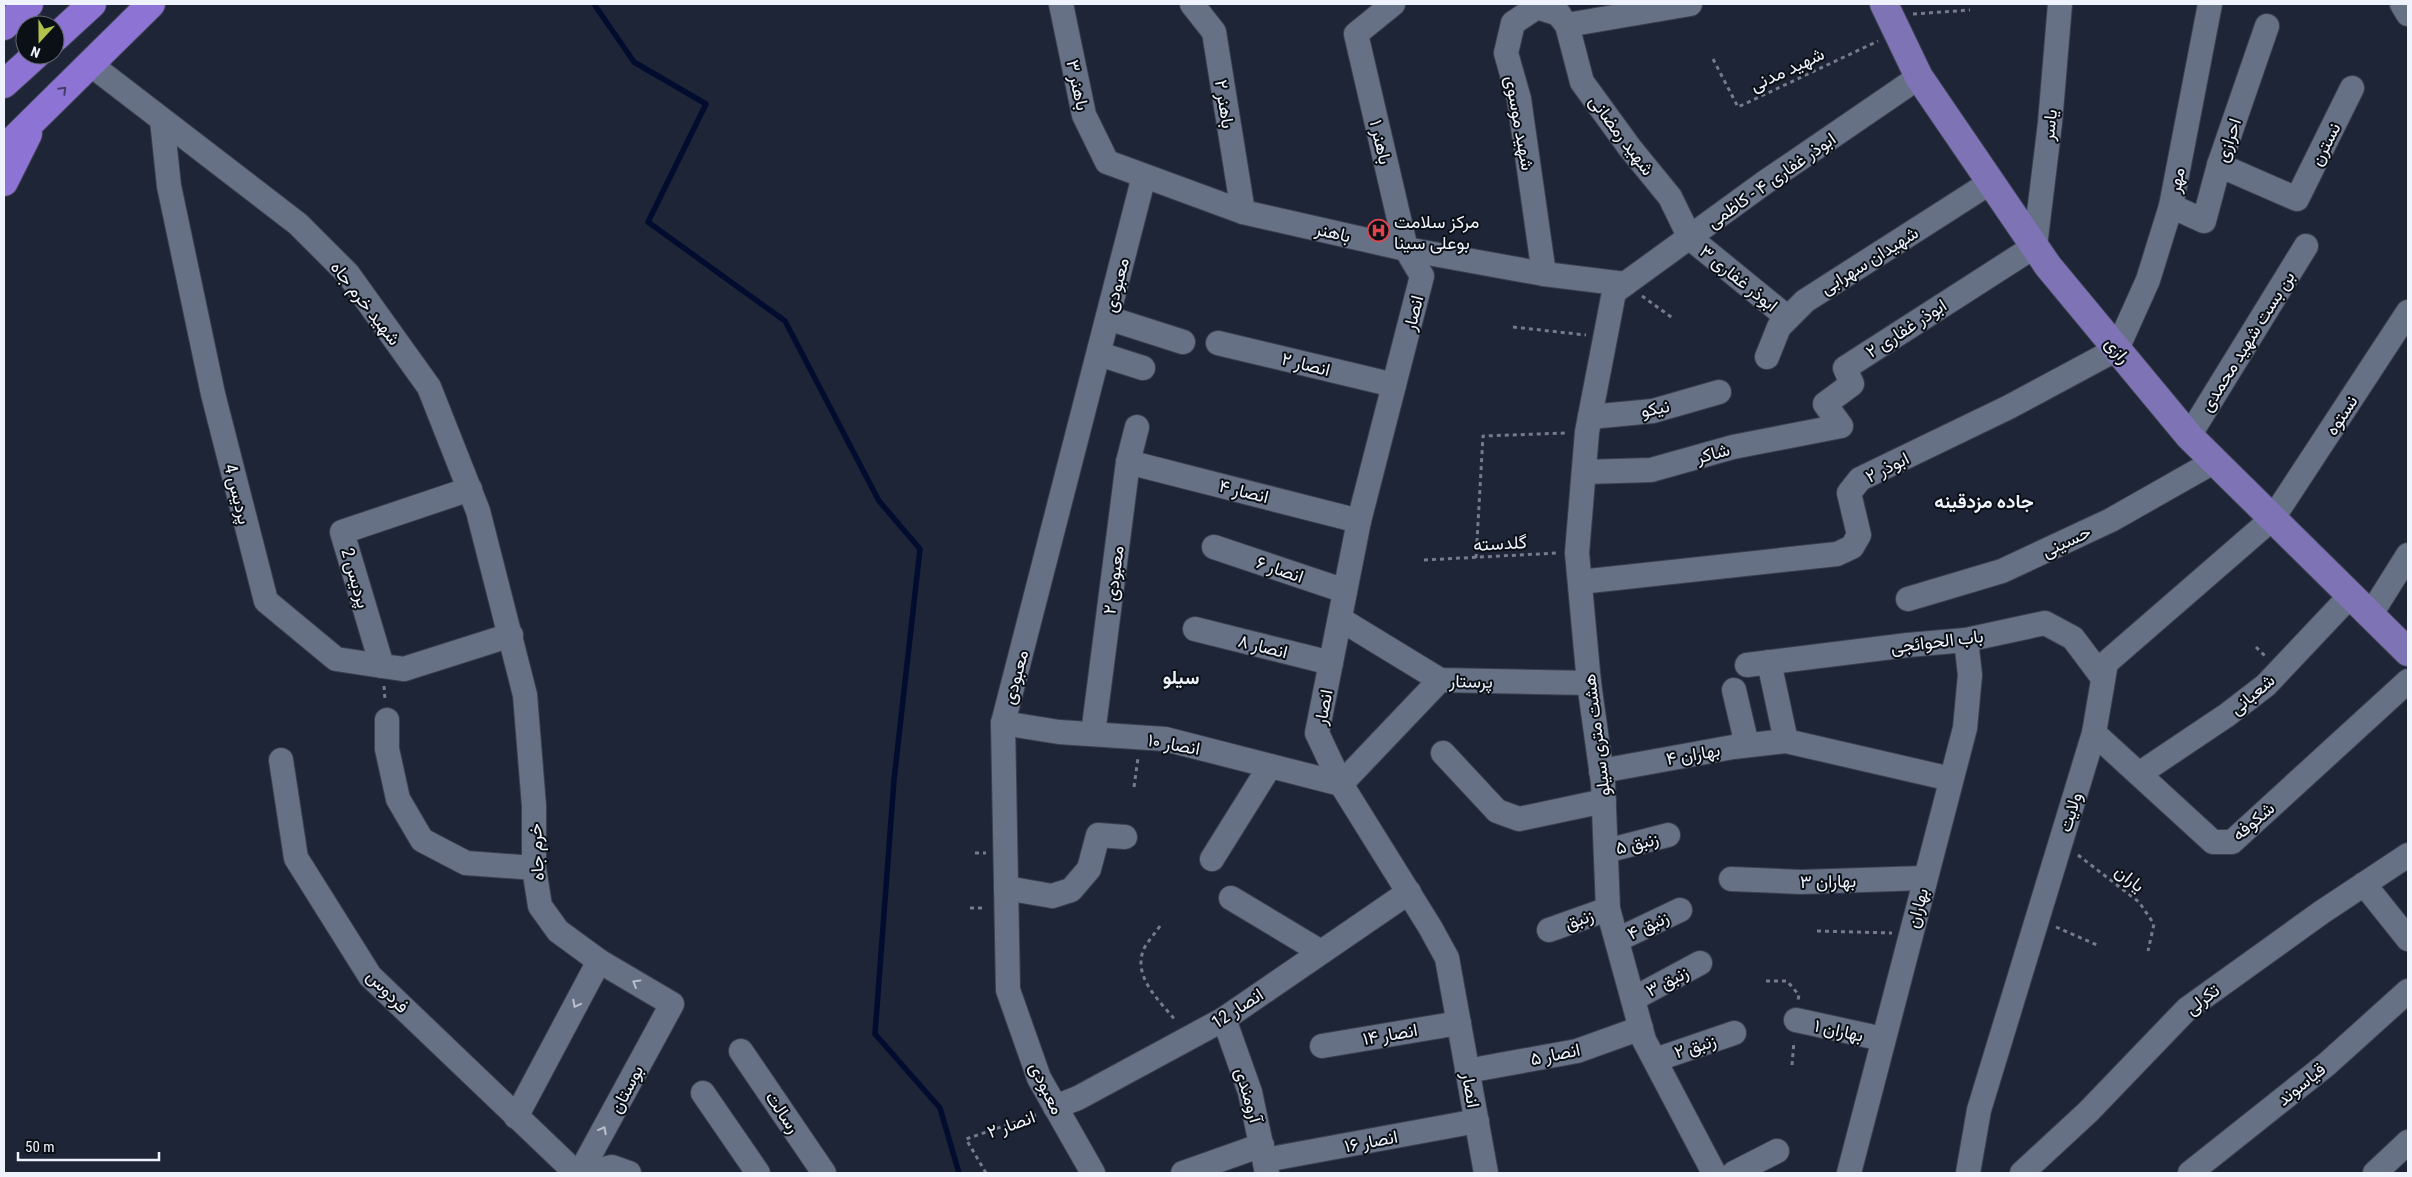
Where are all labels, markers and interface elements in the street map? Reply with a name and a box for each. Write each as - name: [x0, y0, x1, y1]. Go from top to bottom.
- north arrow: [15, 15, 65, 65]
- text: N: [28, 43, 42, 61]
- street label: شهید مدنی: [1747, 43, 1828, 96]
- street label: باهنر ۳: [1061, 58, 1094, 113]
- street label: شهید موسوی: [1500, 74, 1539, 172]
- street label: باهنر ۲: [1210, 78, 1239, 130]
- one-way arrow: [58, 87, 67, 96]
- street label: شهید رمضانی: [1584, 91, 1659, 180]
- street label: یاسر: [2037, 108, 2062, 143]
- street label: احرازی: [2211, 115, 2246, 165]
- street label: باهنر ۱: [1365, 118, 1396, 166]
- street label: نسترن: [2305, 119, 2346, 169]
- street label: ابوذر غفاری ۴ - کاظمی: [1703, 128, 1840, 233]
- street label: مهر: [2163, 165, 2190, 196]
- place label: مرکز سلامت بوعلی سینا: [1394, 211, 1479, 254]
- street label: باهنر: [1312, 218, 1353, 247]
- hospital icon: مرکز سلامت بوعلی سینا: [1366, 219, 1390, 243]
- street label: شهیدان سهرابی: [1816, 222, 1922, 299]
- street label: ابوذر غفاری ۳: [1695, 240, 1782, 317]
- street label: معبودی: [1099, 256, 1134, 315]
- street label: شهید خرم جاه: [325, 257, 405, 350]
- street label: بن بست شهید محمدی: [2195, 267, 2300, 416]
- street label: انصار: [1398, 293, 1428, 334]
- street label: ابوذر غفاری ۲: [1862, 294, 1951, 363]
- street label: رازی: [2100, 333, 2135, 368]
- street label: انصار ۲: [1279, 348, 1332, 381]
- street label: نستوه: [2320, 391, 2362, 439]
- street label: نیکو: [1639, 395, 1672, 422]
- street label: شاکر: [1693, 438, 1732, 469]
- street label: ابوذر ۲: [1862, 447, 1913, 488]
- street label: پردیس 4: [218, 462, 256, 527]
- street label: انصار ۴: [1217, 475, 1271, 508]
- district label: جاده مزدقینه: [1934, 490, 2034, 514]
- street label: حسینی: [2038, 521, 2094, 562]
- street label: گلدسته: [1473, 531, 1527, 555]
- street label: معبودی ۲: [1098, 544, 1129, 616]
- street label: پردیس 2: [336, 546, 375, 611]
- street label: انصار ۶: [1253, 551, 1306, 588]
- street label: باب الحوائجی: [1889, 625, 1985, 658]
- street label: انصار ۸: [1236, 630, 1290, 663]
- street label: معبودی: [998, 647, 1033, 707]
- district label: سیلو: [1163, 666, 1199, 690]
- street label: شعبانی: [2225, 669, 2279, 720]
- street label: پرستار: [1448, 670, 1493, 694]
- street label: هشت متری سیلو: [1578, 673, 1615, 797]
- street label: انصار: [1309, 687, 1338, 728]
- street label: انصار ۱۰: [1146, 729, 1202, 760]
- street label: بهاران ۴: [1664, 739, 1722, 770]
- street label: ولایت: [2054, 790, 2087, 835]
- street label: شکوفه: [2227, 797, 2279, 846]
- street label: خرم جاه: [524, 823, 550, 881]
- street label: زنبق ۵: [1613, 828, 1661, 859]
- street label: یاران: [2110, 860, 2149, 897]
- street label: بهاران ۳: [1800, 870, 1856, 893]
- street label: بهاران: [1902, 886, 1933, 930]
- street label: زنبق: [1562, 904, 1597, 935]
- street label: زنبق ۴: [1624, 906, 1673, 945]
- street label: زنبق ۳: [1642, 961, 1692, 1002]
- street label: فردوس: [362, 965, 413, 1018]
- one-way arrow: [632, 979, 641, 989]
- street label: تکرلی: [2181, 979, 2224, 1020]
- street label: انصار 12: [1207, 984, 1267, 1033]
- one-way arrow: [572, 999, 582, 1008]
- street label: ۱ بهاران: [1812, 1015, 1865, 1046]
- street label: انصار ۱۴: [1361, 1019, 1419, 1050]
- street label: زنبق ۲: [1672, 1029, 1719, 1064]
- street label: انصار ۵: [1528, 1038, 1582, 1070]
- street label: معبودی: [1025, 1058, 1069, 1118]
- street label: قیاسوند: [2272, 1058, 2330, 1111]
- street label: بوستان: [605, 1061, 648, 1117]
- street label: آرومندی: [1230, 1065, 1267, 1127]
- street label: انصار: [1456, 1070, 1484, 1110]
- street label: رسالت: [761, 1087, 804, 1137]
- street label: انصار ۲: [984, 1106, 1038, 1143]
- street label: انصار ۱۶: [1343, 1126, 1400, 1157]
- one-way arrow: [597, 1127, 607, 1136]
- scale bar: [18, 1130, 159, 1162]
- text: 50 m: [25, 1138, 55, 1156]

